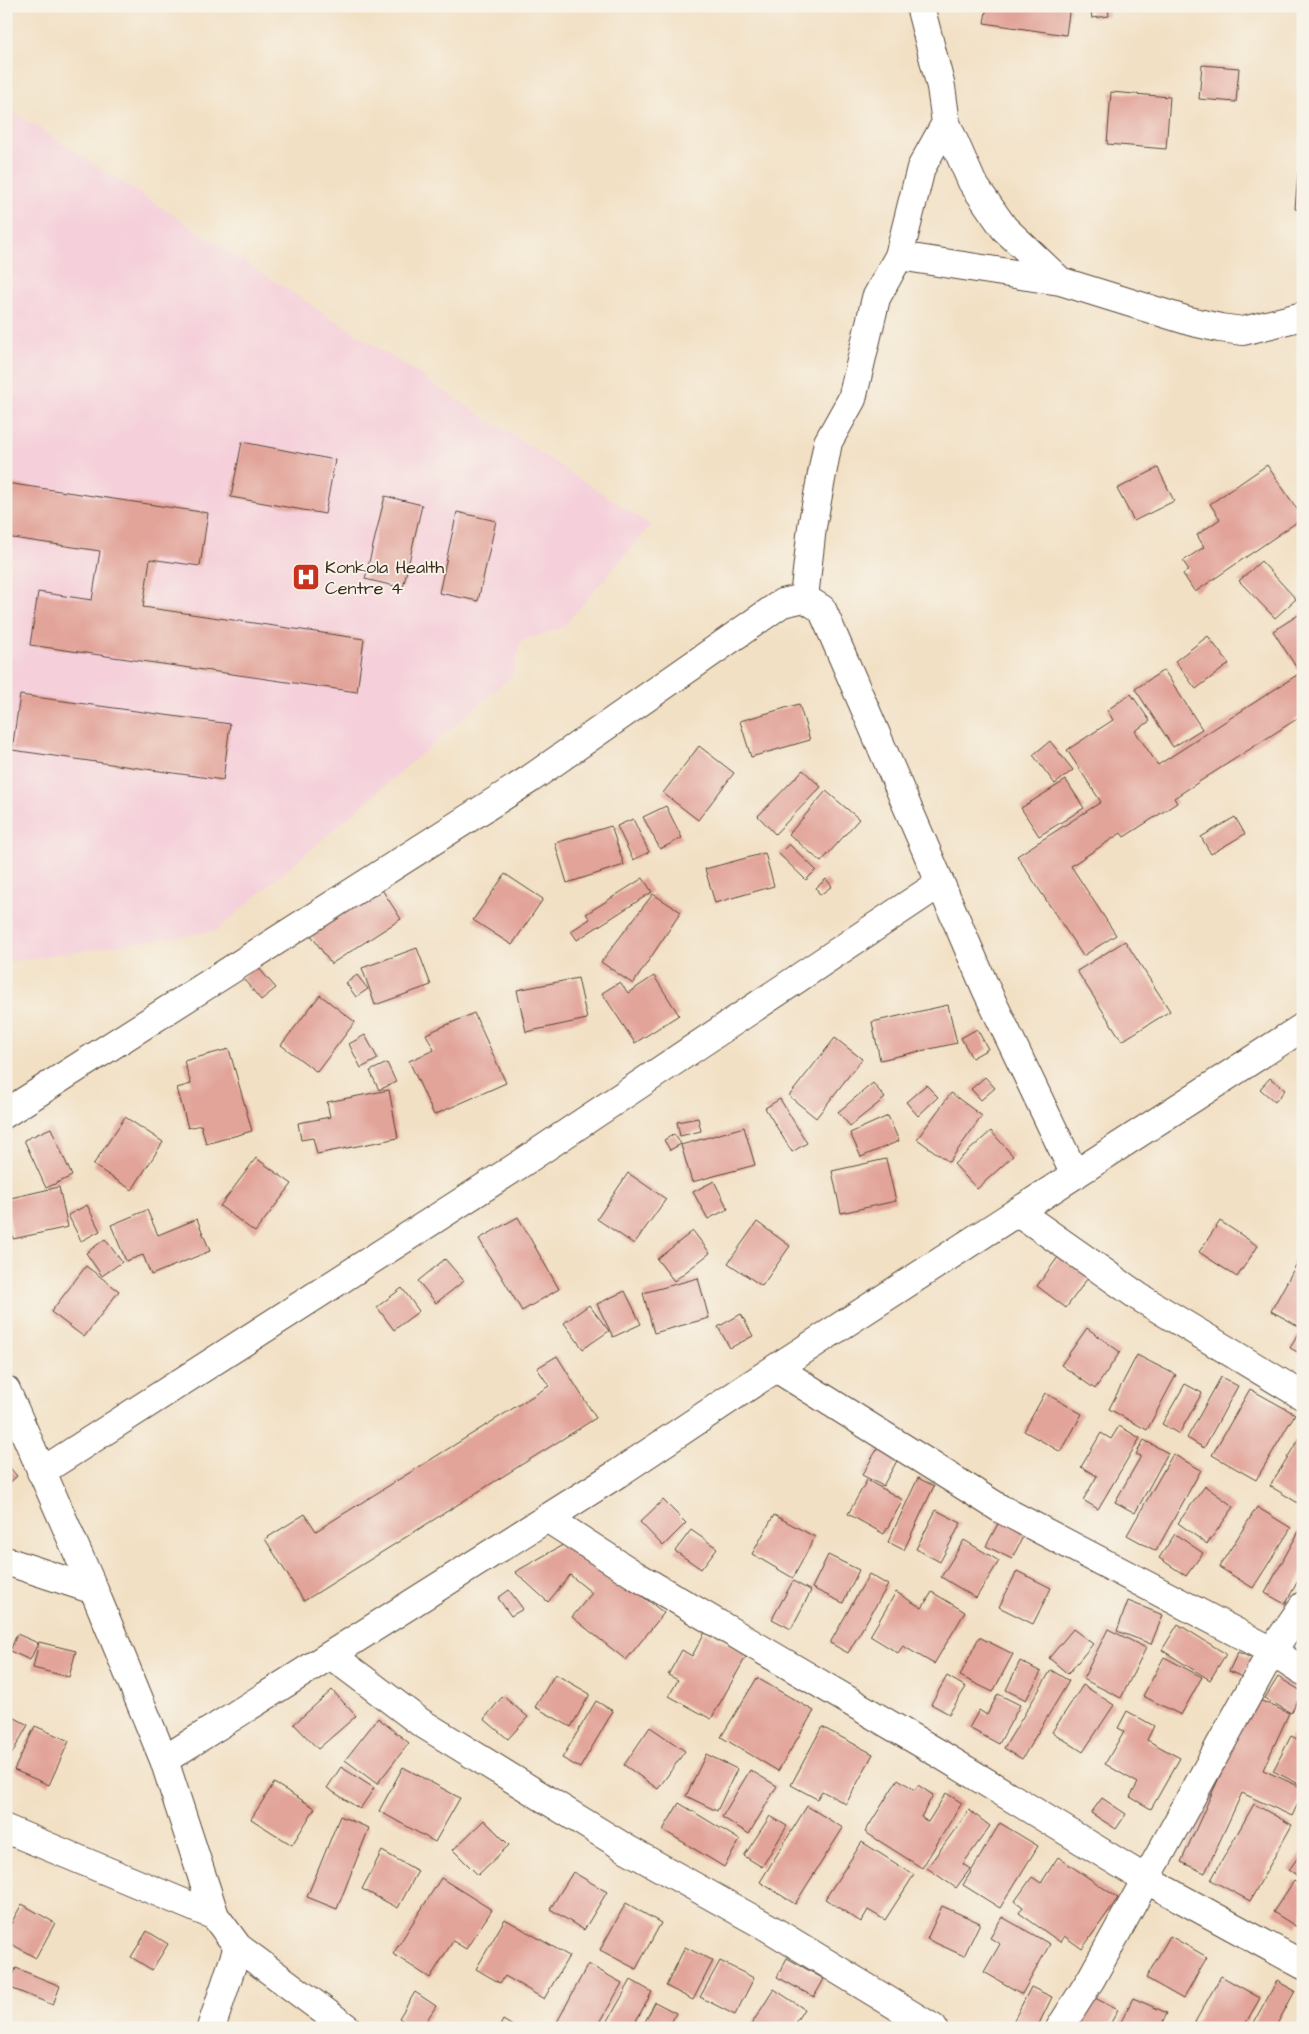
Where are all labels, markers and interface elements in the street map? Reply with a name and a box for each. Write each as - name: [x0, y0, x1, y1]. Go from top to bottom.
- place label: Konkola Health Centre 4: [325, 555, 444, 601]
- hospital icon: Konkola Health Centre 4: [291, 562, 321, 592]

